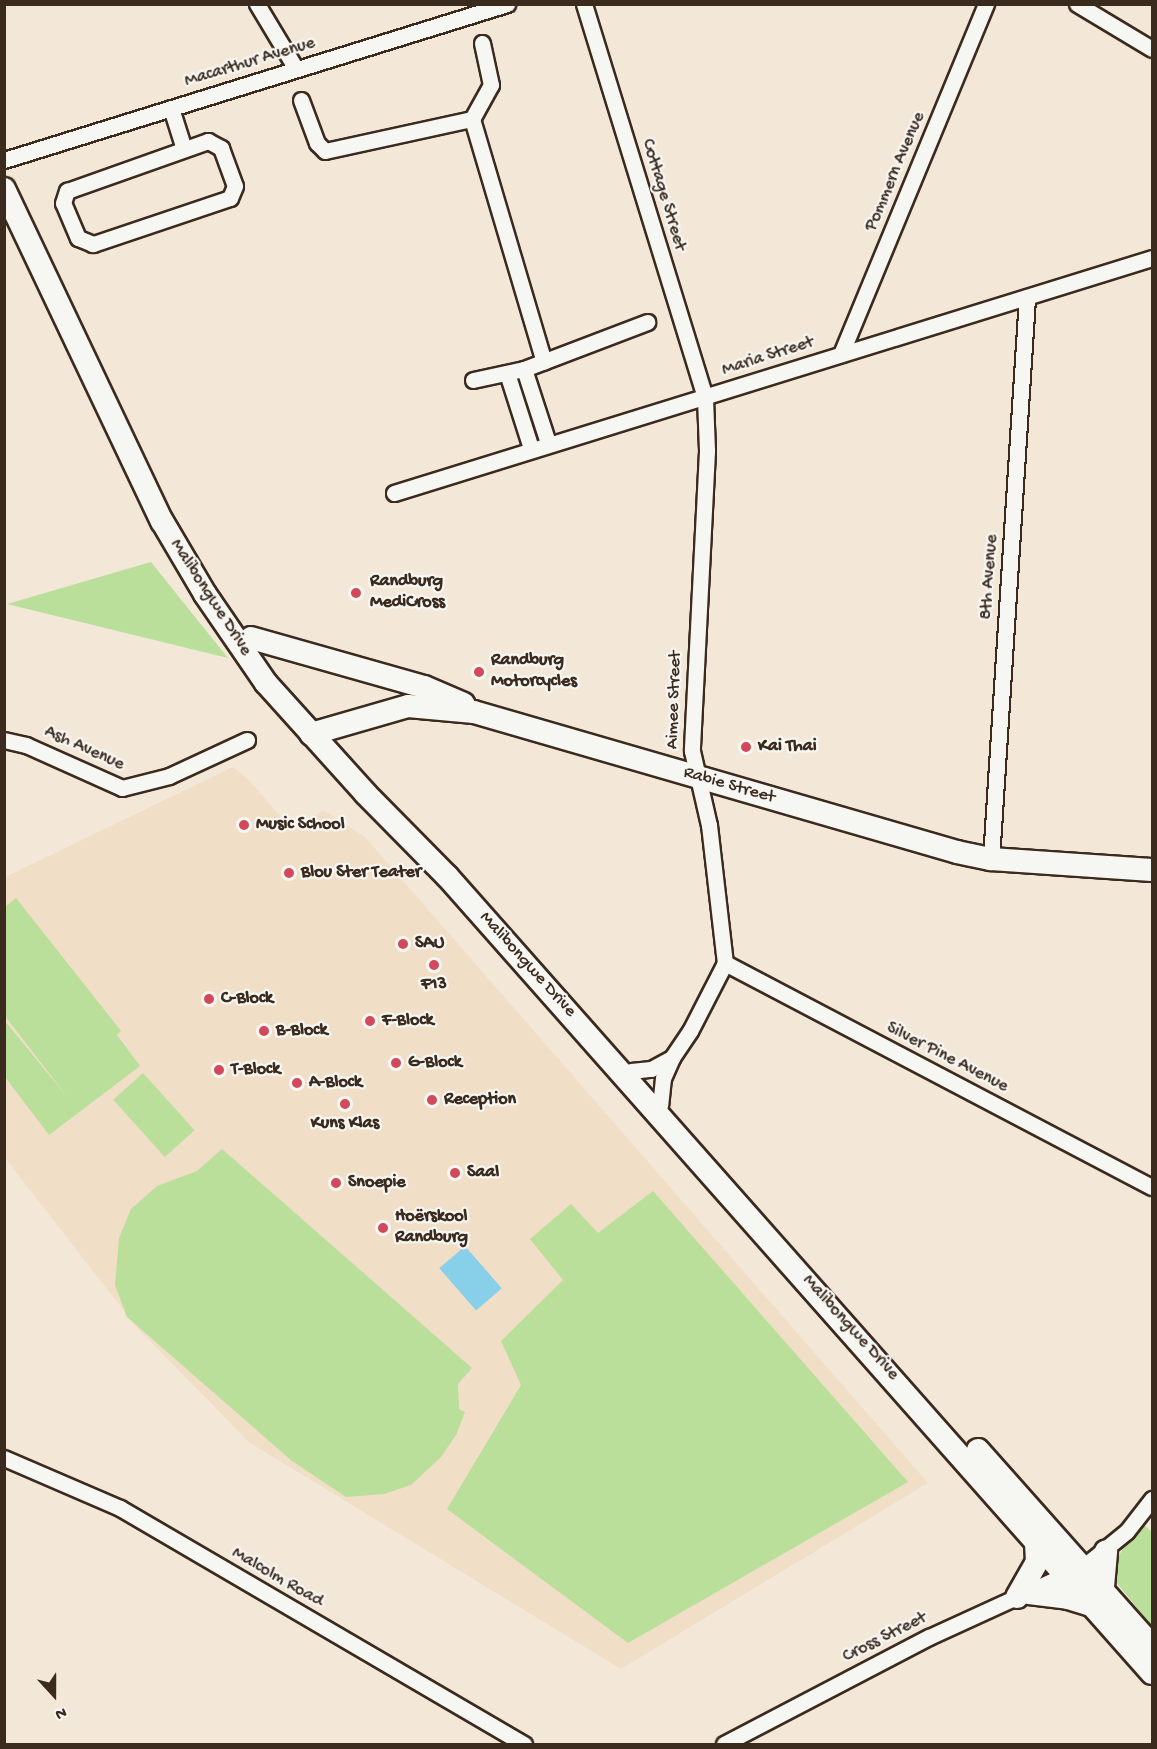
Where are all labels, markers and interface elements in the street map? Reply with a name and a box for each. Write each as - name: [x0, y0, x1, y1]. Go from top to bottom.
- street label: Macarthur Avenue: [182, 33, 318, 93]
- street label: Pommern Avenue: [861, 109, 931, 235]
- street label: Cottage Street: [636, 137, 690, 253]
- street label: Maria Street: [719, 332, 817, 382]
- street label: 8th Avenue: [976, 534, 1004, 620]
- street label: Malibongwe Drive: [164, 536, 256, 660]
- place label: Randburg MediCross: [370, 572, 445, 614]
- marker: Randburg MediCross: [347, 584, 365, 602]
- place label: Randburg Motorcycles: [491, 651, 577, 694]
- street label: Aimee Street: [662, 651, 688, 749]
- marker: Randburg Motorcycles: [472, 665, 486, 679]
- street label: Ash Avenue: [41, 722, 127, 776]
- place label: Kai Thai: [758, 736, 817, 758]
- marker: Kai Thai: [739, 740, 753, 754]
- street label: Rabie Street: [681, 763, 777, 809]
- place label: Music School: [256, 814, 345, 836]
- marker: Music School: [237, 818, 251, 832]
- place label: Blou Ster Teater: [301, 862, 421, 884]
- marker: Blou Ster Teater: [282, 866, 296, 880]
- street label: Malibongwe Drive: [474, 908, 580, 1022]
- place label: SAU: [415, 933, 444, 955]
- marker: SAU: [396, 937, 410, 951]
- marker: F13: [427, 958, 441, 972]
- place label: F13: [421, 974, 447, 996]
- place label: C-Block: [221, 988, 273, 1010]
- marker: C-Block: [202, 992, 216, 1006]
- place label: F-Block: [382, 1010, 434, 1032]
- marker: F-Block: [363, 1014, 377, 1028]
- street label: Silver Pine Avenue: [882, 1018, 1012, 1098]
- place label: B-Block: [276, 1020, 328, 1042]
- marker: B-Block: [257, 1024, 271, 1038]
- place label: G-Block: [408, 1052, 462, 1074]
- marker: G-Block: [389, 1056, 403, 1070]
- place label: T-Block: [231, 1059, 280, 1081]
- marker: T-Block: [212, 1063, 226, 1077]
- place label: A-Block: [309, 1072, 362, 1094]
- marker: A-Block: [290, 1076, 304, 1090]
- place label: Reception: [444, 1089, 516, 1111]
- marker: Reception: [425, 1093, 439, 1107]
- marker: Kuns Klas: [338, 1097, 352, 1111]
- place label: Kuns Klas: [311, 1113, 379, 1135]
- place label: Saal: [467, 1162, 499, 1184]
- marker: Saal: [448, 1166, 462, 1180]
- place label: Snoepie: [348, 1172, 406, 1194]
- marker: Snoepie: [329, 1176, 343, 1190]
- place label: Hoërskool Randburg: [395, 1207, 468, 1250]
- marker: Hoërskool Randburg: [376, 1221, 390, 1235]
- street label: Malibongwe Drive: [797, 1271, 903, 1385]
- street label: Malcolm Road: [227, 1543, 327, 1613]
- street label: Cross Street: [840, 1608, 930, 1668]
- north arrow: [24, 1665, 84, 1725]
- text: N: [52, 1702, 69, 1723]

